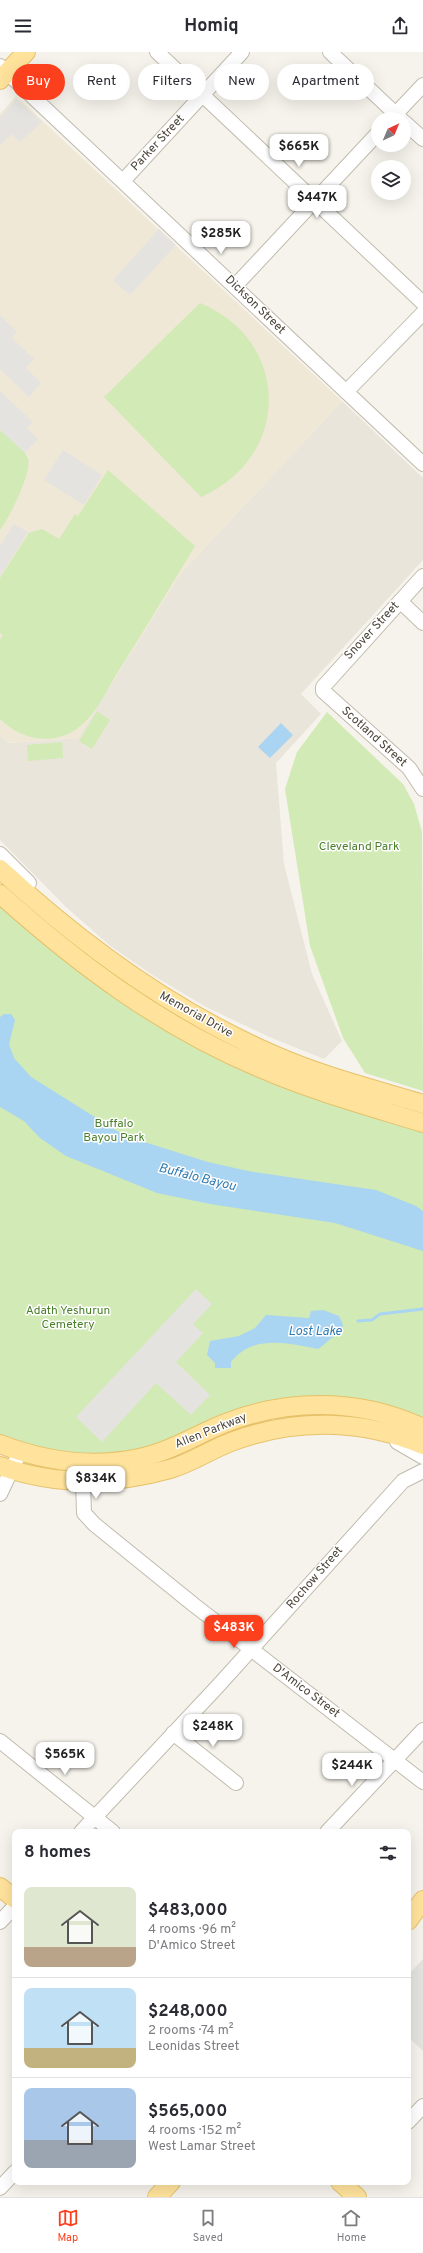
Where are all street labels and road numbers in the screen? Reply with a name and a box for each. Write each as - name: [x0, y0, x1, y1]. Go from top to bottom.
- street label: Parker Street: [128, 111, 188, 175]
- street label: Dickson Street: [221, 272, 289, 338]
- street label: Snover Street: [341, 599, 403, 663]
- street label: Scotland Street: [338, 703, 410, 771]
- street label: Memorial Drive: [156, 988, 236, 1042]
- street label: Allen Parkway: [173, 1409, 249, 1453]
- street label: Rochow Street: [283, 1543, 347, 1613]
- street label: D'Amico Street: [269, 1660, 343, 1722]

